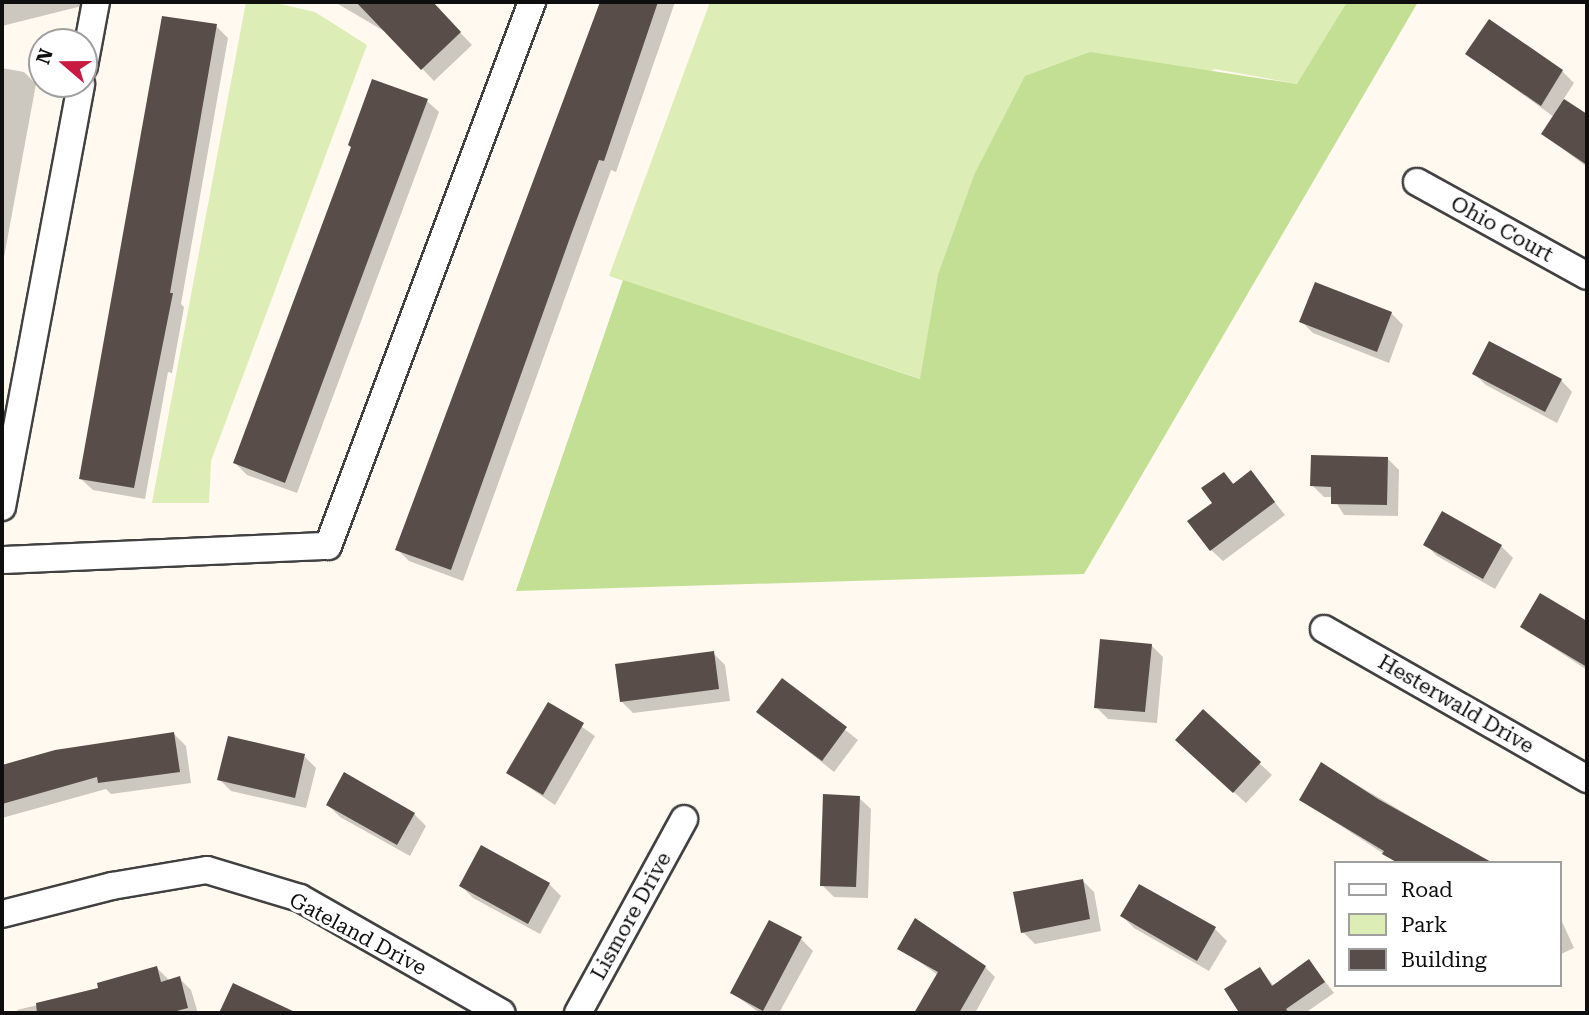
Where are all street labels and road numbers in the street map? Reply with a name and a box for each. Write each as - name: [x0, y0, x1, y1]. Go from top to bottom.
- street label: Ohio Court: [1446, 191, 1558, 267]
- street label: Hesterwald Drive: [1374, 649, 1538, 759]
- street label: Lismore Drive: [586, 848, 676, 984]
- street label: Gateland Drive: [285, 887, 431, 981]

